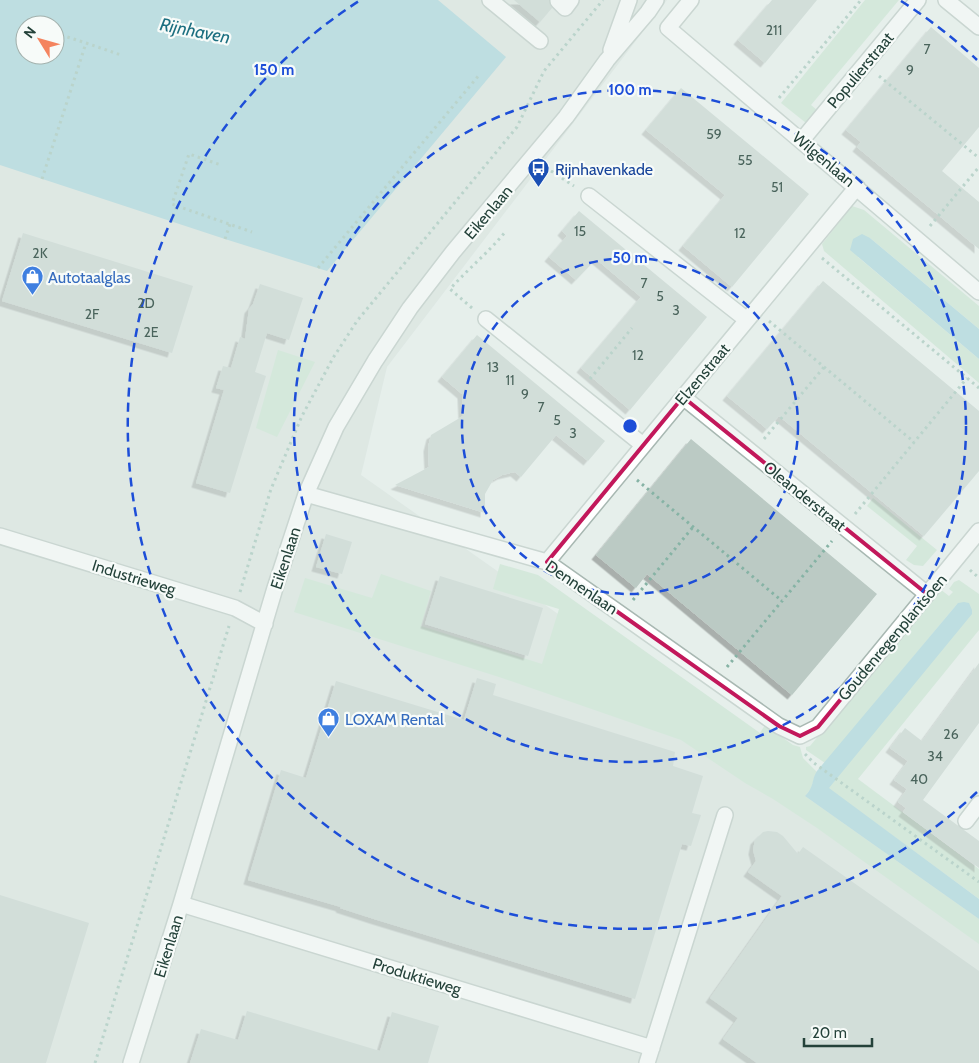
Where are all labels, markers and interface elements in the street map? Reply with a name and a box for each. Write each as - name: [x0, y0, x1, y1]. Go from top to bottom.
- water label: Rijnhaven: [158, 13, 232, 49]
- north arrow: [15, 15, 65, 65]
- house number: 211: [766, 21, 782, 39]
- text: N: [19, 23, 40, 42]
- street label: Populierstraat: [823, 28, 898, 112]
- house number: 7: [923, 40, 931, 58]
- text: 150 m: [254, 61, 294, 79]
- house number: 9: [906, 61, 914, 79]
- text: 100 m: [608, 81, 652, 99]
- house number: 59: [706, 125, 722, 143]
- street label: Wilgenlaan: [789, 128, 859, 191]
- house number: 55: [737, 151, 753, 169]
- bus stop icon: Rijnhavenkade: [527, 157, 551, 188]
- place label: Rijnhavenkade: [555, 160, 653, 179]
- house number: 51: [771, 178, 783, 196]
- street label: Eikenlaan: [460, 181, 516, 243]
- house number: 15: [574, 222, 586, 240]
- house number: 12: [734, 224, 746, 242]
- house number: 2K: [32, 244, 48, 262]
- text: 50 m: [612, 249, 648, 267]
- shop icon: Autotaalglas: [20, 265, 44, 296]
- place label: Autotaalglas: [48, 268, 131, 287]
- house number: 7: [640, 274, 648, 292]
- house number: 5: [656, 287, 664, 305]
- house number: 2D: [137, 294, 155, 312]
- house number: 3: [672, 301, 680, 319]
- house number: 2F: [85, 305, 100, 323]
- house number: 2E: [143, 323, 159, 341]
- street label: Elzenstraat: [671, 339, 734, 409]
- house number: 12: [632, 346, 644, 364]
- house number: 13: [487, 358, 499, 376]
- house number: 11: [505, 371, 515, 389]
- house number: 9: [521, 385, 529, 403]
- house number: 7: [537, 398, 545, 416]
- house number: 5: [553, 411, 561, 429]
- centre of rings: [621, 417, 639, 435]
- house number: 3: [569, 424, 577, 442]
- street label: Oleanderstraat: [760, 457, 850, 536]
- street label: Eikenlaan: [266, 524, 305, 592]
- street label: Industrieweg: [90, 556, 179, 600]
- street label: Dennenlaan: [542, 556, 621, 618]
- street label: Goudenregenplantsoen: [834, 570, 951, 704]
- shop icon: LOXAM Rental: [317, 707, 341, 738]
- place label: LOXAM Rental: [345, 710, 444, 729]
- house number: 26: [943, 725, 959, 743]
- house number: 34: [927, 747, 943, 765]
- house number: 40: [910, 770, 928, 788]
- street label: Eikenlaan: [150, 912, 187, 980]
- street label: Produktieweg: [370, 954, 464, 999]
- scale bar: [804, 1016, 872, 1048]
- text: 20 m: [812, 1024, 847, 1042]

